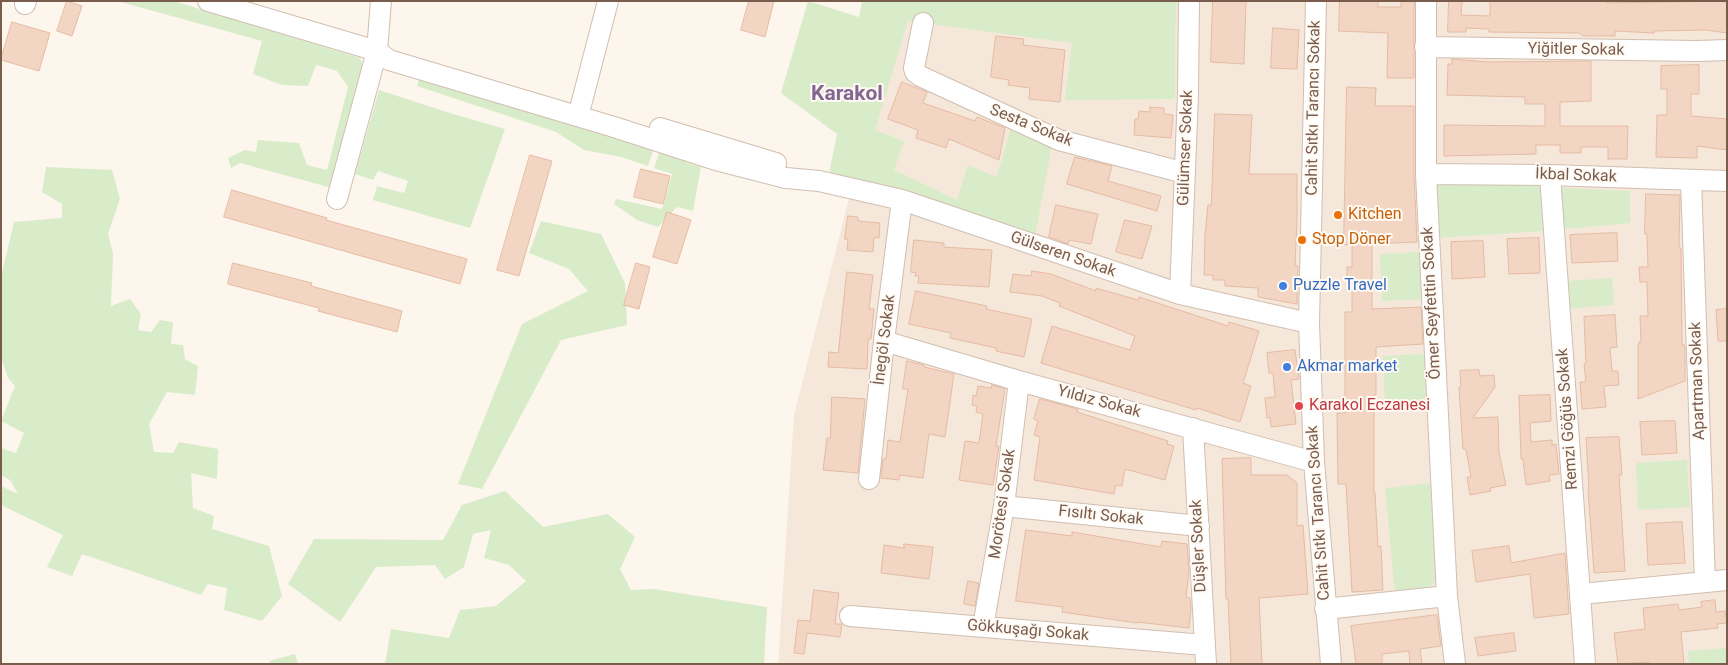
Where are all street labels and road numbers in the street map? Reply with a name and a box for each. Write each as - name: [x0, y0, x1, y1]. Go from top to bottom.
- street label: Cahit Sıtkı Tarancı Sokak: [1303, 20, 1325, 196]
- street label: Yiğitler Sokak: [1527, 40, 1625, 60]
- street label: Gülümser Sokak: [1174, 90, 1198, 206]
- street label: Sesta Sokak: [987, 101, 1075, 151]
- street label: İkbal Sokak: [1535, 165, 1617, 187]
- street label: Ömer Seyfettin Sokak: [1418, 226, 1446, 380]
- street label: Gülseren Sokak: [1008, 228, 1118, 282]
- street label: İnegöl Sokak: [870, 294, 900, 386]
- street label: Apartman Sokak: [1686, 322, 1710, 440]
- street label: Remzi Göğüs Sokak: [1553, 348, 1583, 490]
- street label: Yıldız Sokak: [1055, 382, 1143, 422]
- street label: Cahit Sıtkı Tarancı Sokak: [1303, 425, 1335, 601]
- street label: Morötesi Sokak: [986, 448, 1020, 560]
- street label: Düşler Sokak: [1187, 499, 1211, 593]
- street label: Fısıltı Sokak: [1057, 502, 1145, 530]
- street label: Gökkuşağı Sokak: [966, 616, 1090, 646]

